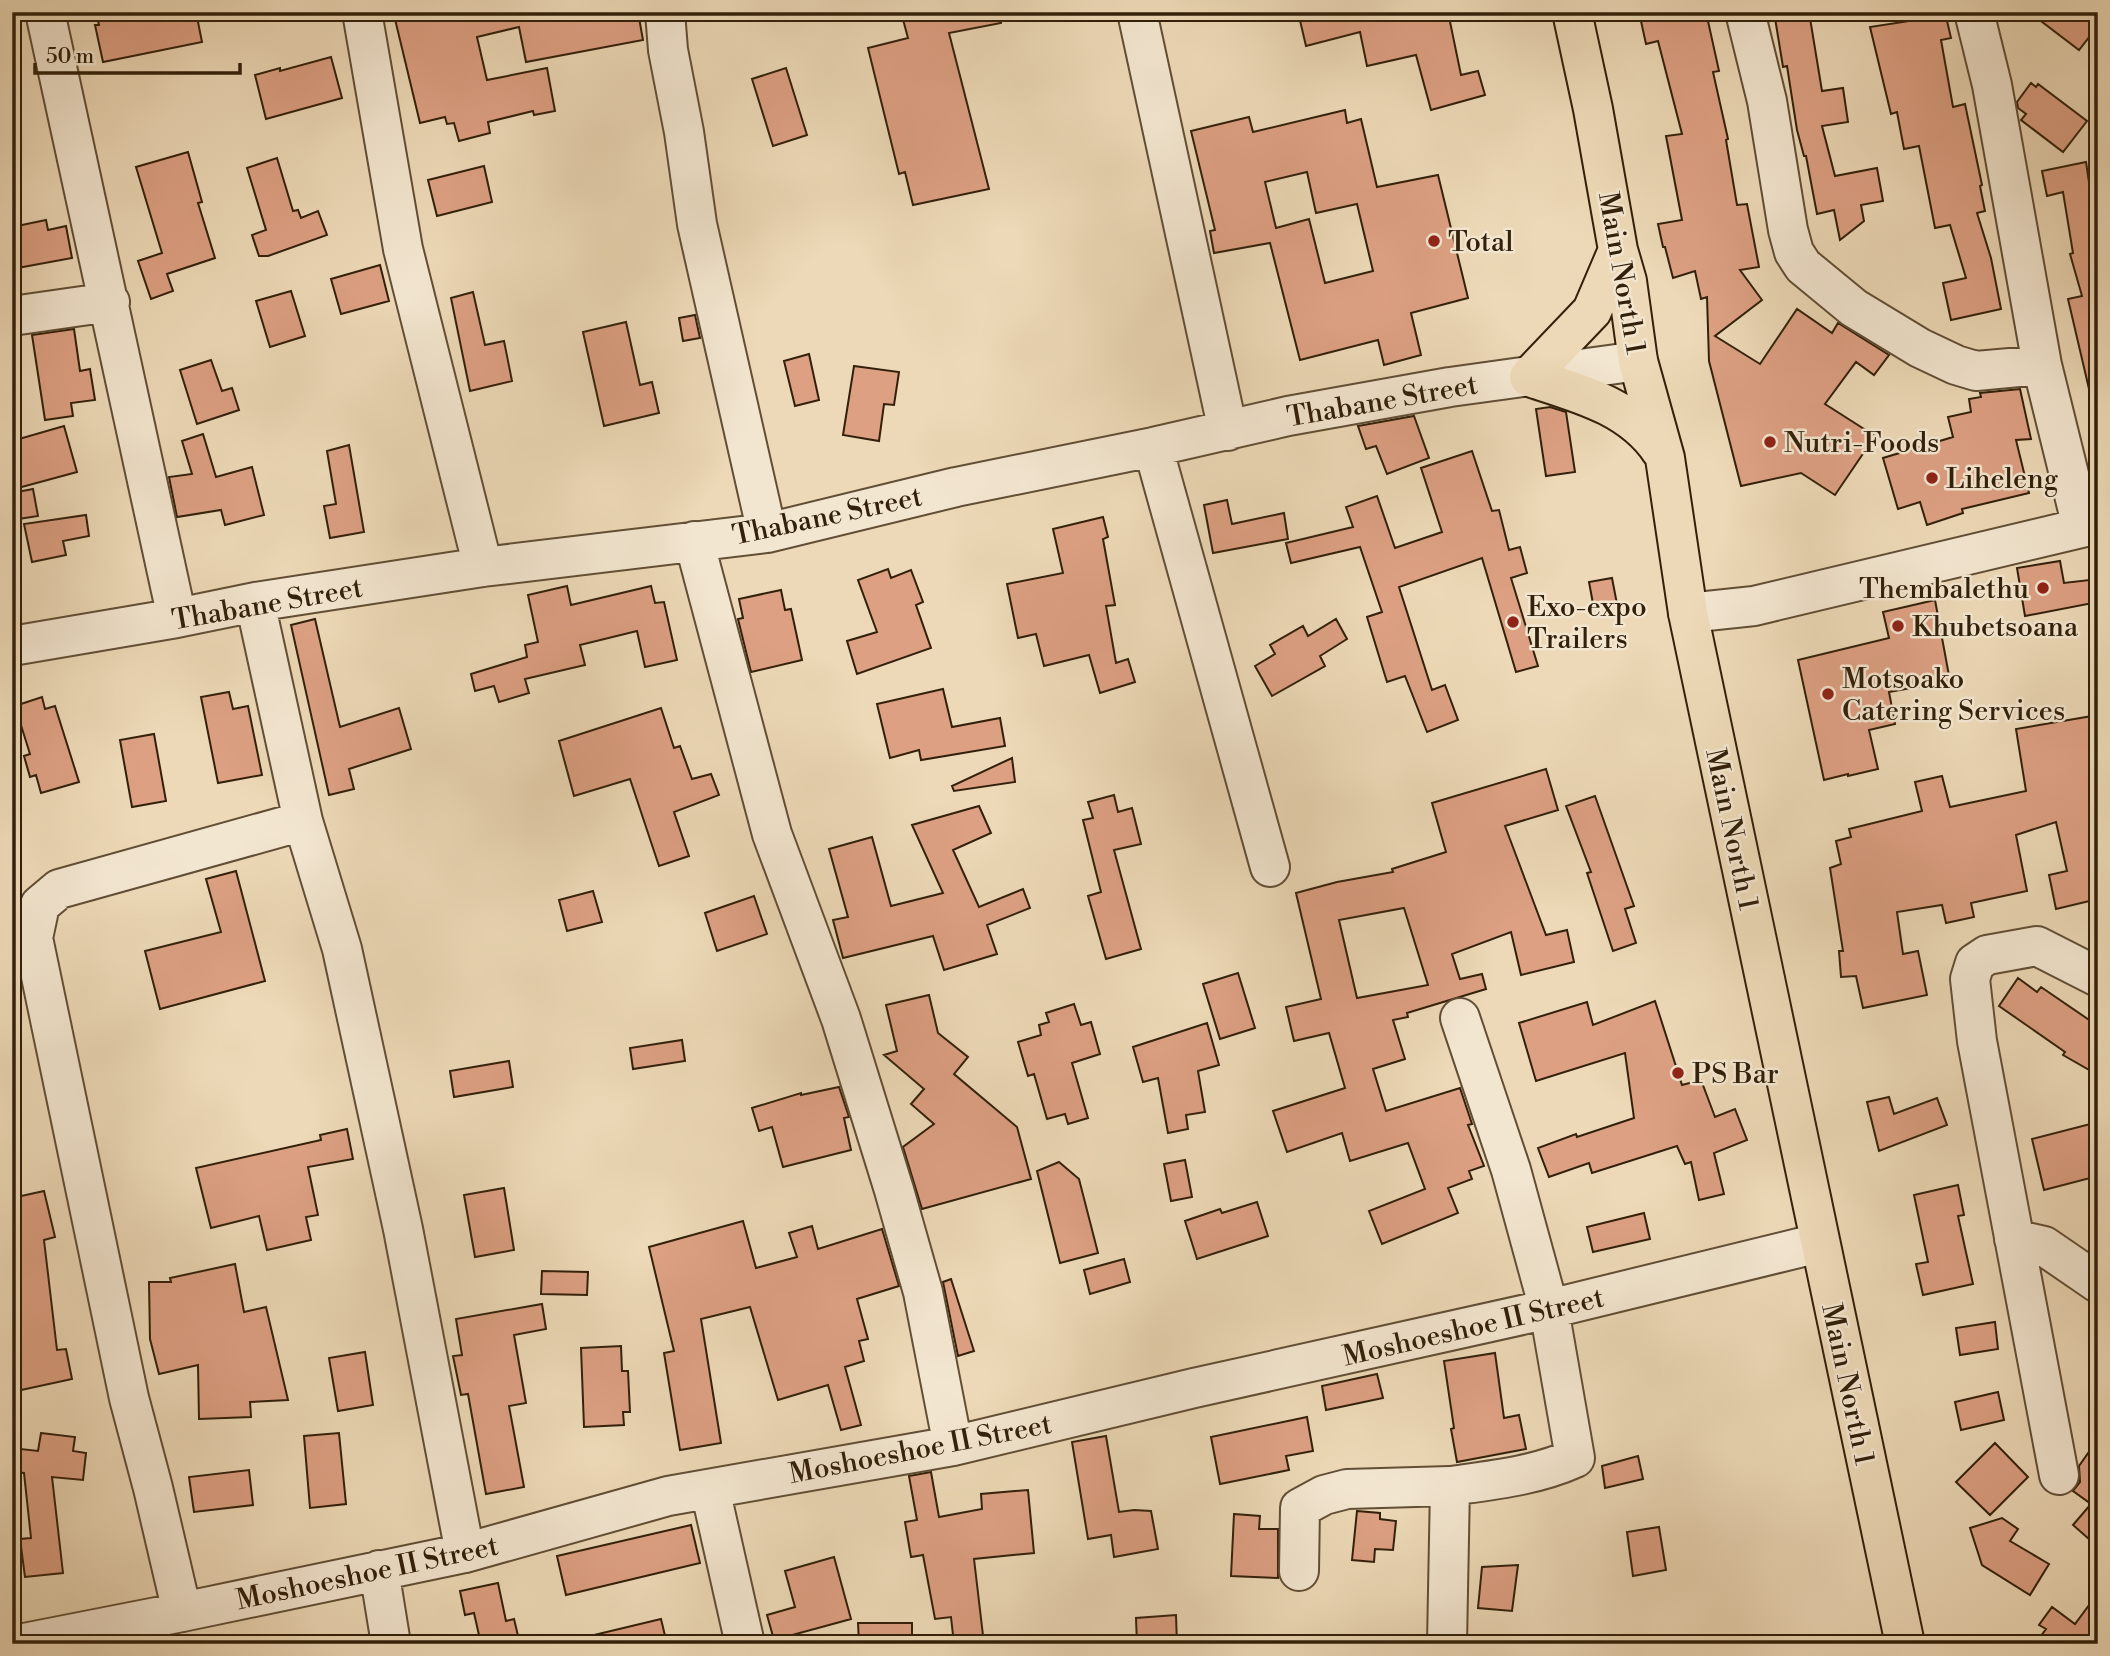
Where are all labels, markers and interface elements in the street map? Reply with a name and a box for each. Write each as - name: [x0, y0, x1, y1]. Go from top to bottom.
- scale bar: [35, 32, 240, 76]
- text: 50 m: [46, 44, 94, 70]
- street label: Main North 1: [1590, 189, 1653, 357]
- place label: Total: [1448, 225, 1514, 260]
- marker: Total: [1426, 233, 1442, 249]
- street label: Thabane Street: [1284, 367, 1480, 435]
- place label: Nutri-Foods: [1784, 426, 1939, 461]
- marker: Nutri-Foods: [1762, 434, 1778, 450]
- place label: Liheleng: [1946, 462, 2059, 497]
- marker: Liheleng: [1924, 470, 1940, 486]
- street label: Thabane Street: [729, 479, 925, 554]
- street label: Thabane Street: [169, 570, 365, 638]
- place label: Thembalethu: [1859, 572, 2029, 607]
- marker: Thembalethu: [2035, 580, 2051, 596]
- place label: Exo-expo Trailers: [1527, 590, 1647, 657]
- place label: Khubetsoana: [1912, 610, 2079, 645]
- marker: Exo-expo Trailers: [1505, 614, 1521, 630]
- marker: Khubetsoana: [1890, 618, 1906, 634]
- place label: Motsoako Catering Services: [1842, 662, 2065, 729]
- marker: Motsoako Catering Services: [1820, 686, 1836, 702]
- street label: Main North 1: [1697, 745, 1766, 913]
- place label: PS Bar: [1692, 1057, 1779, 1092]
- marker: PS Bar: [1670, 1065, 1686, 1081]
- street label: Moshoeshoe II Street: [1339, 1280, 1607, 1375]
- street label: Main North 1: [1813, 1300, 1882, 1468]
- street label: Moshoeshoe II Street: [786, 1407, 1055, 1492]
- street label: Moshoeshoe II Street: [233, 1529, 502, 1618]

